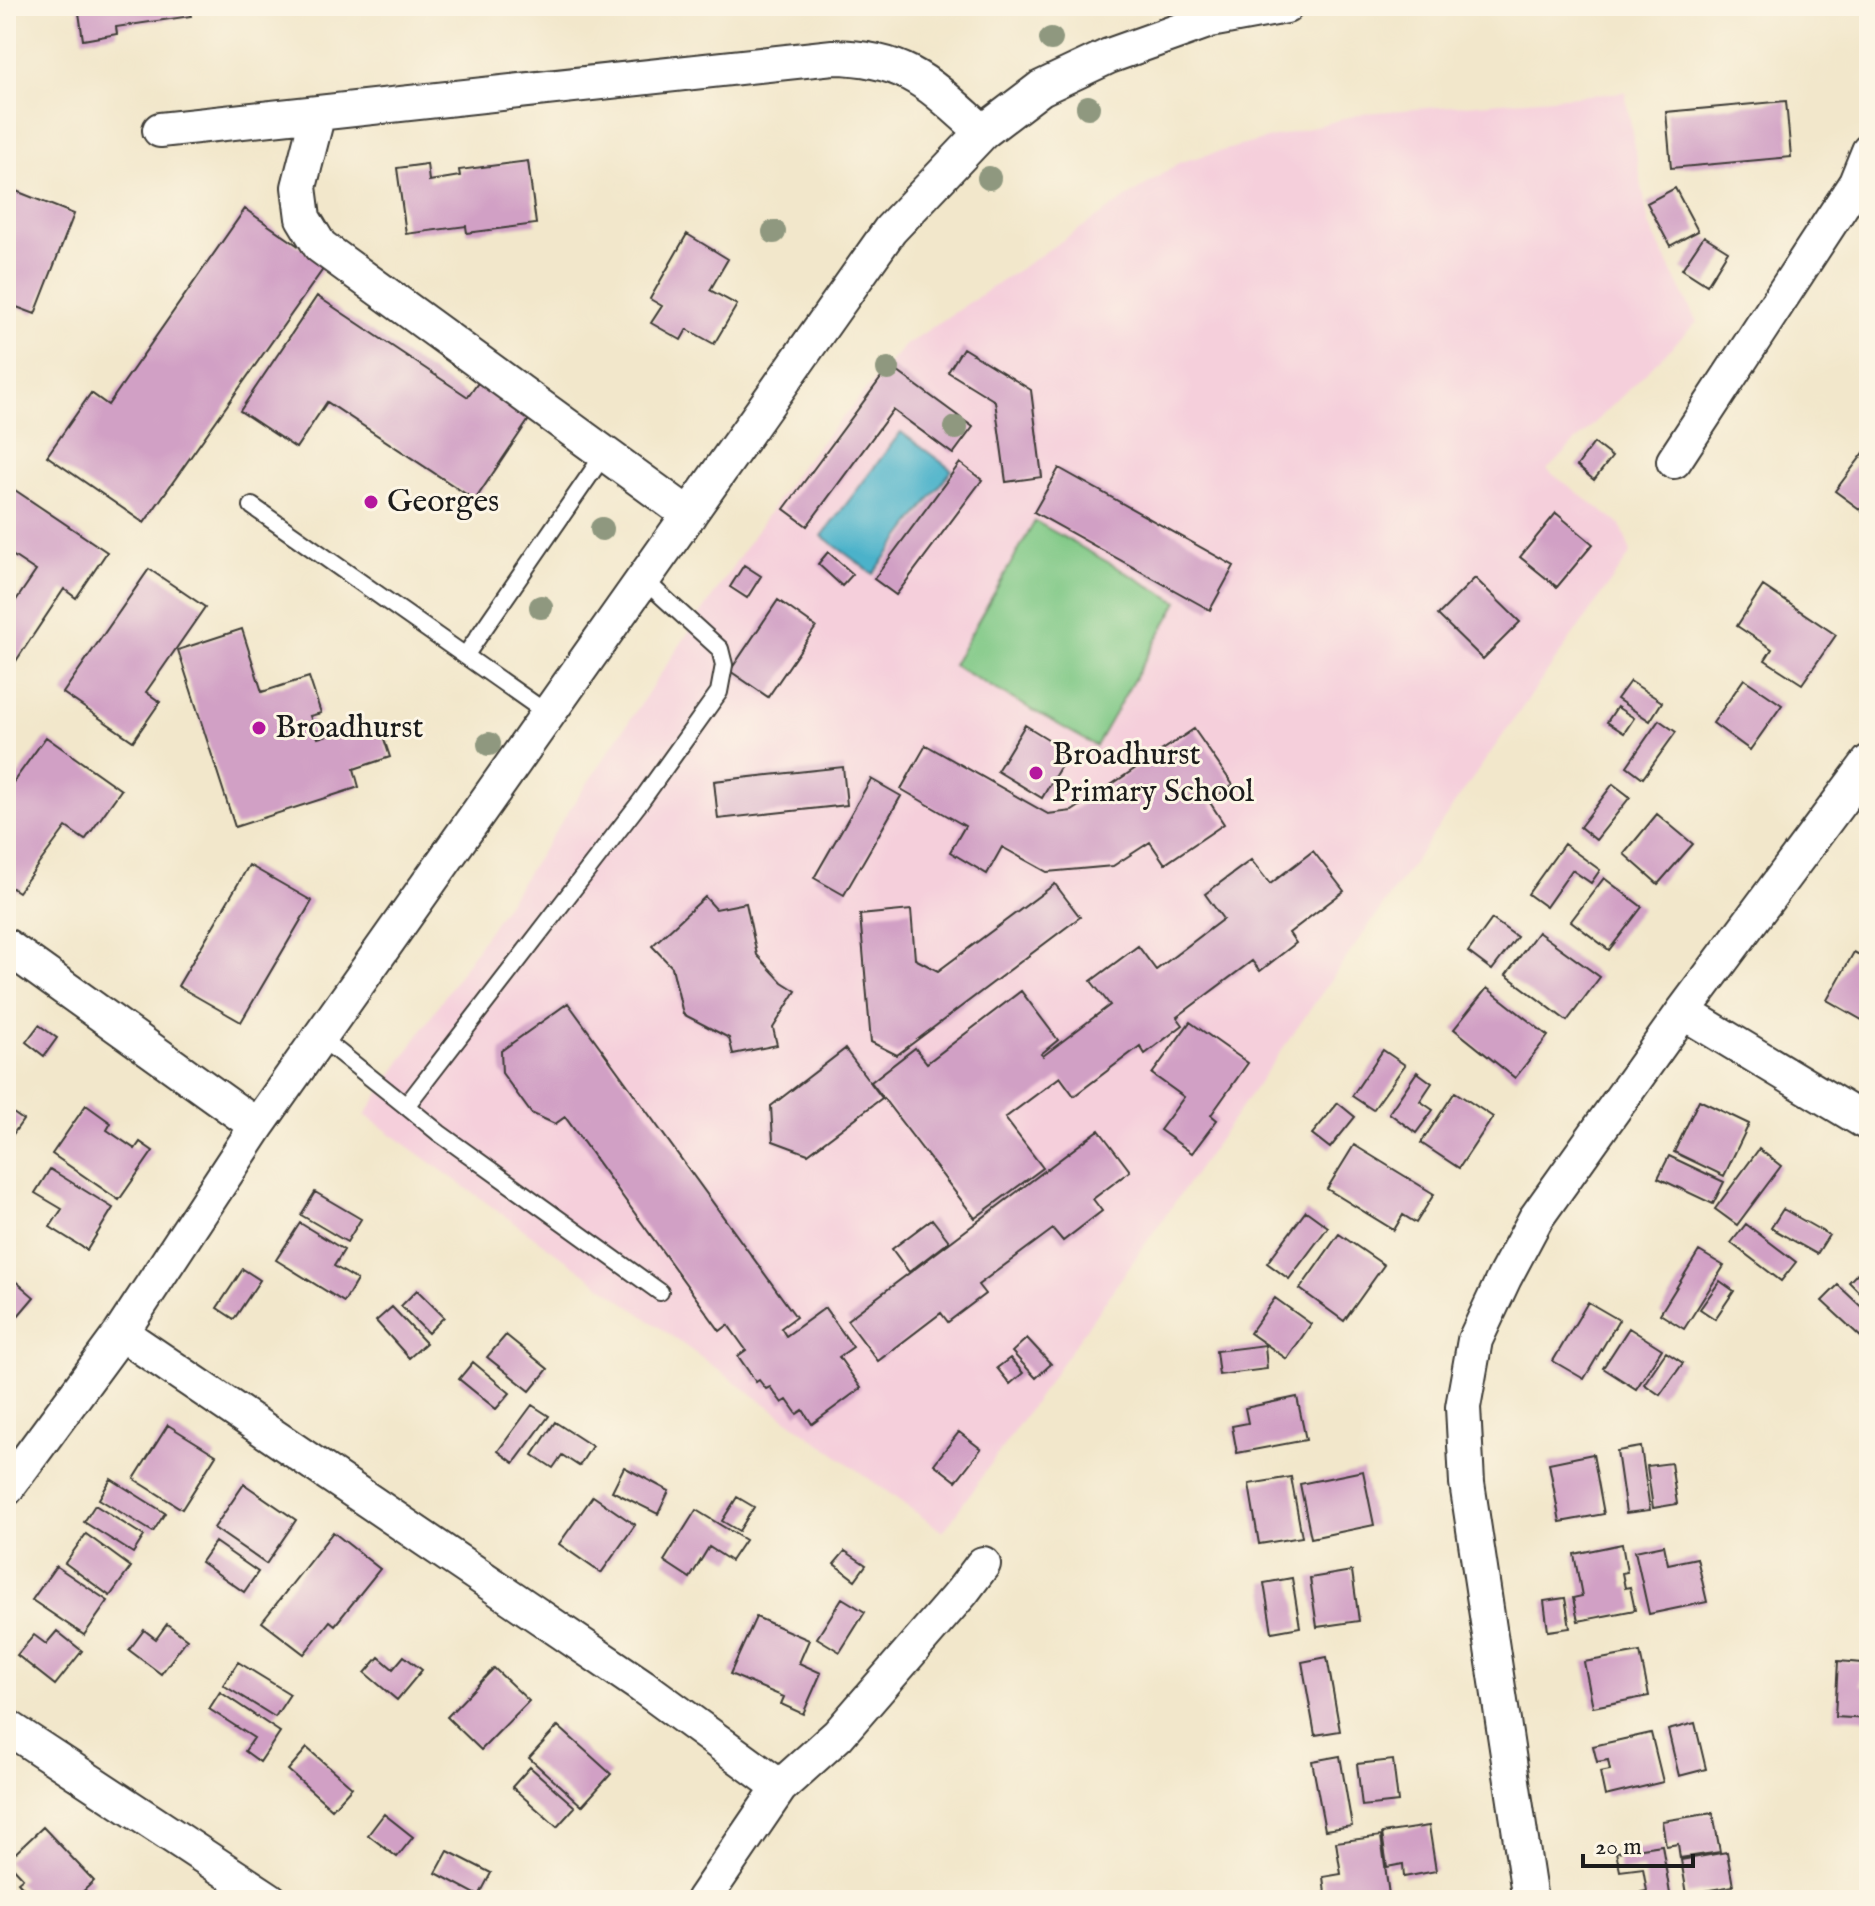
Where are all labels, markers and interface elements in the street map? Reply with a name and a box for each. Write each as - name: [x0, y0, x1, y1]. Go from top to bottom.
- place label: Georges: [387, 482, 499, 523]
- marker: Georges: [362, 493, 380, 511]
- place label: Broadhurst: [275, 708, 423, 749]
- marker: Broadhurst: [250, 719, 268, 737]
- place label: Broadhurst Primary School: [1052, 735, 1254, 813]
- marker: Broadhurst Primary School: [1027, 764, 1045, 782]
- scale bar: [1583, 1818, 1693, 1868]
- text: 20 m: [1595, 1832, 1642, 1863]

